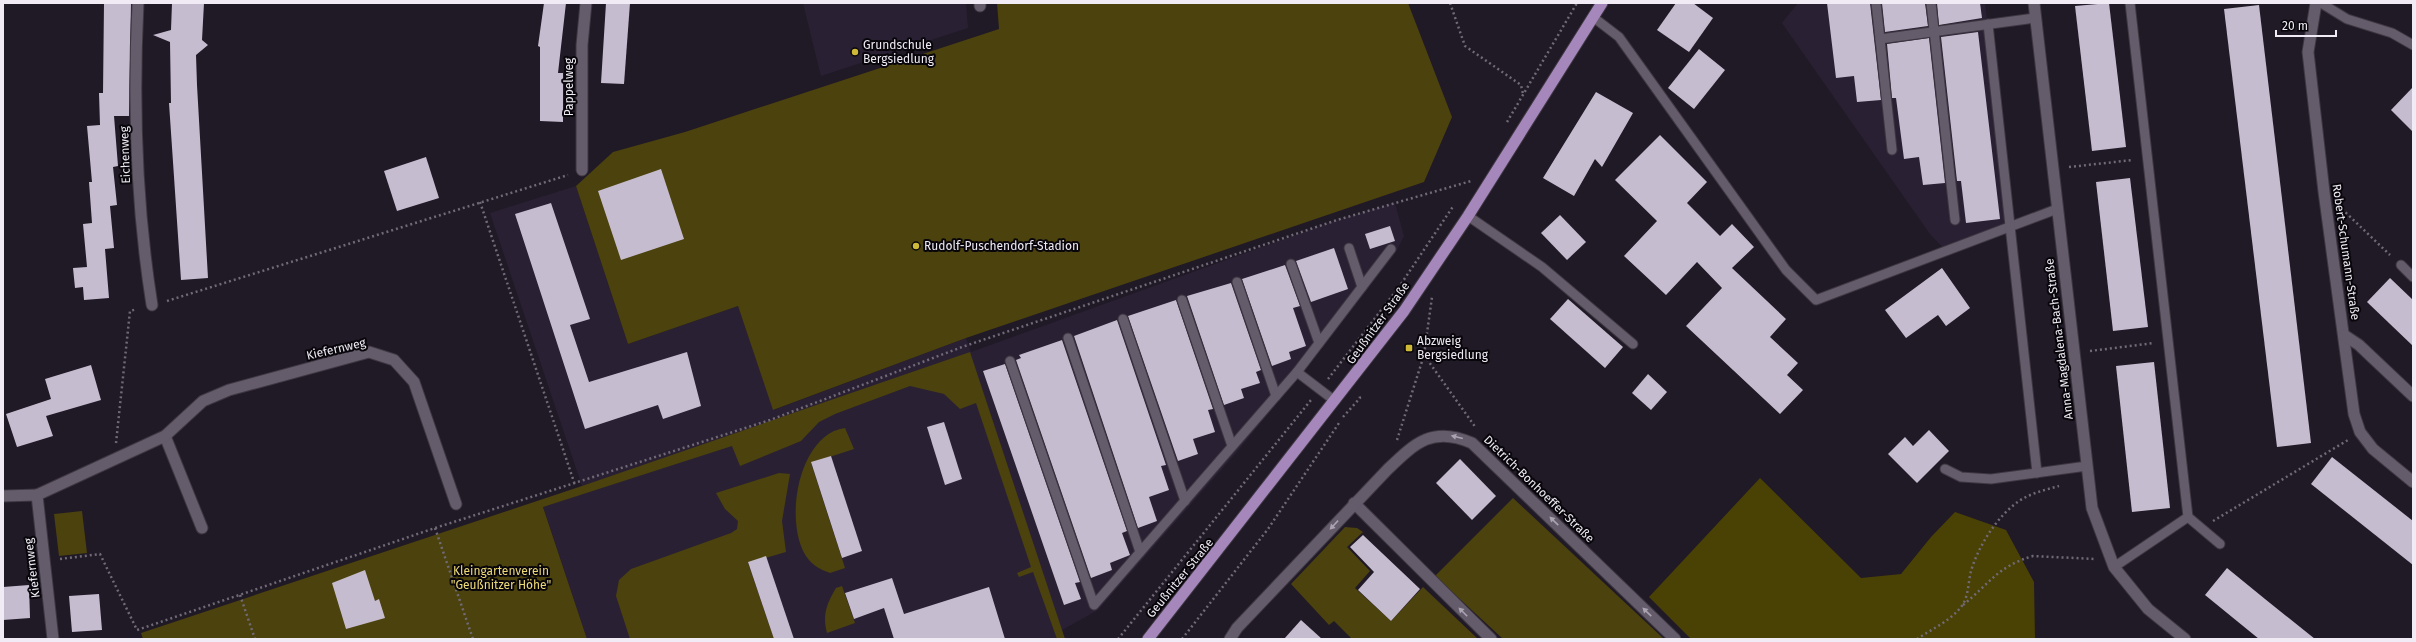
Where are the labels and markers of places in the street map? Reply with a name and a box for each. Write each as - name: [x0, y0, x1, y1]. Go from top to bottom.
- place label: Grundschule Bergsiedlung: [863, 38, 935, 66]
- marker: Grundschule Bergsiedlung: [850, 47, 860, 57]
- place label: Rudolf-Puschendorf-Stadion: [924, 239, 1079, 253]
- marker: Rudolf-Puschendorf-Stadion: [911, 241, 921, 251]
- place label: Abzweig Bergsiedlung: [1417, 334, 1489, 362]
- marker: Abzweig Bergsiedlung: [1404, 343, 1414, 353]

